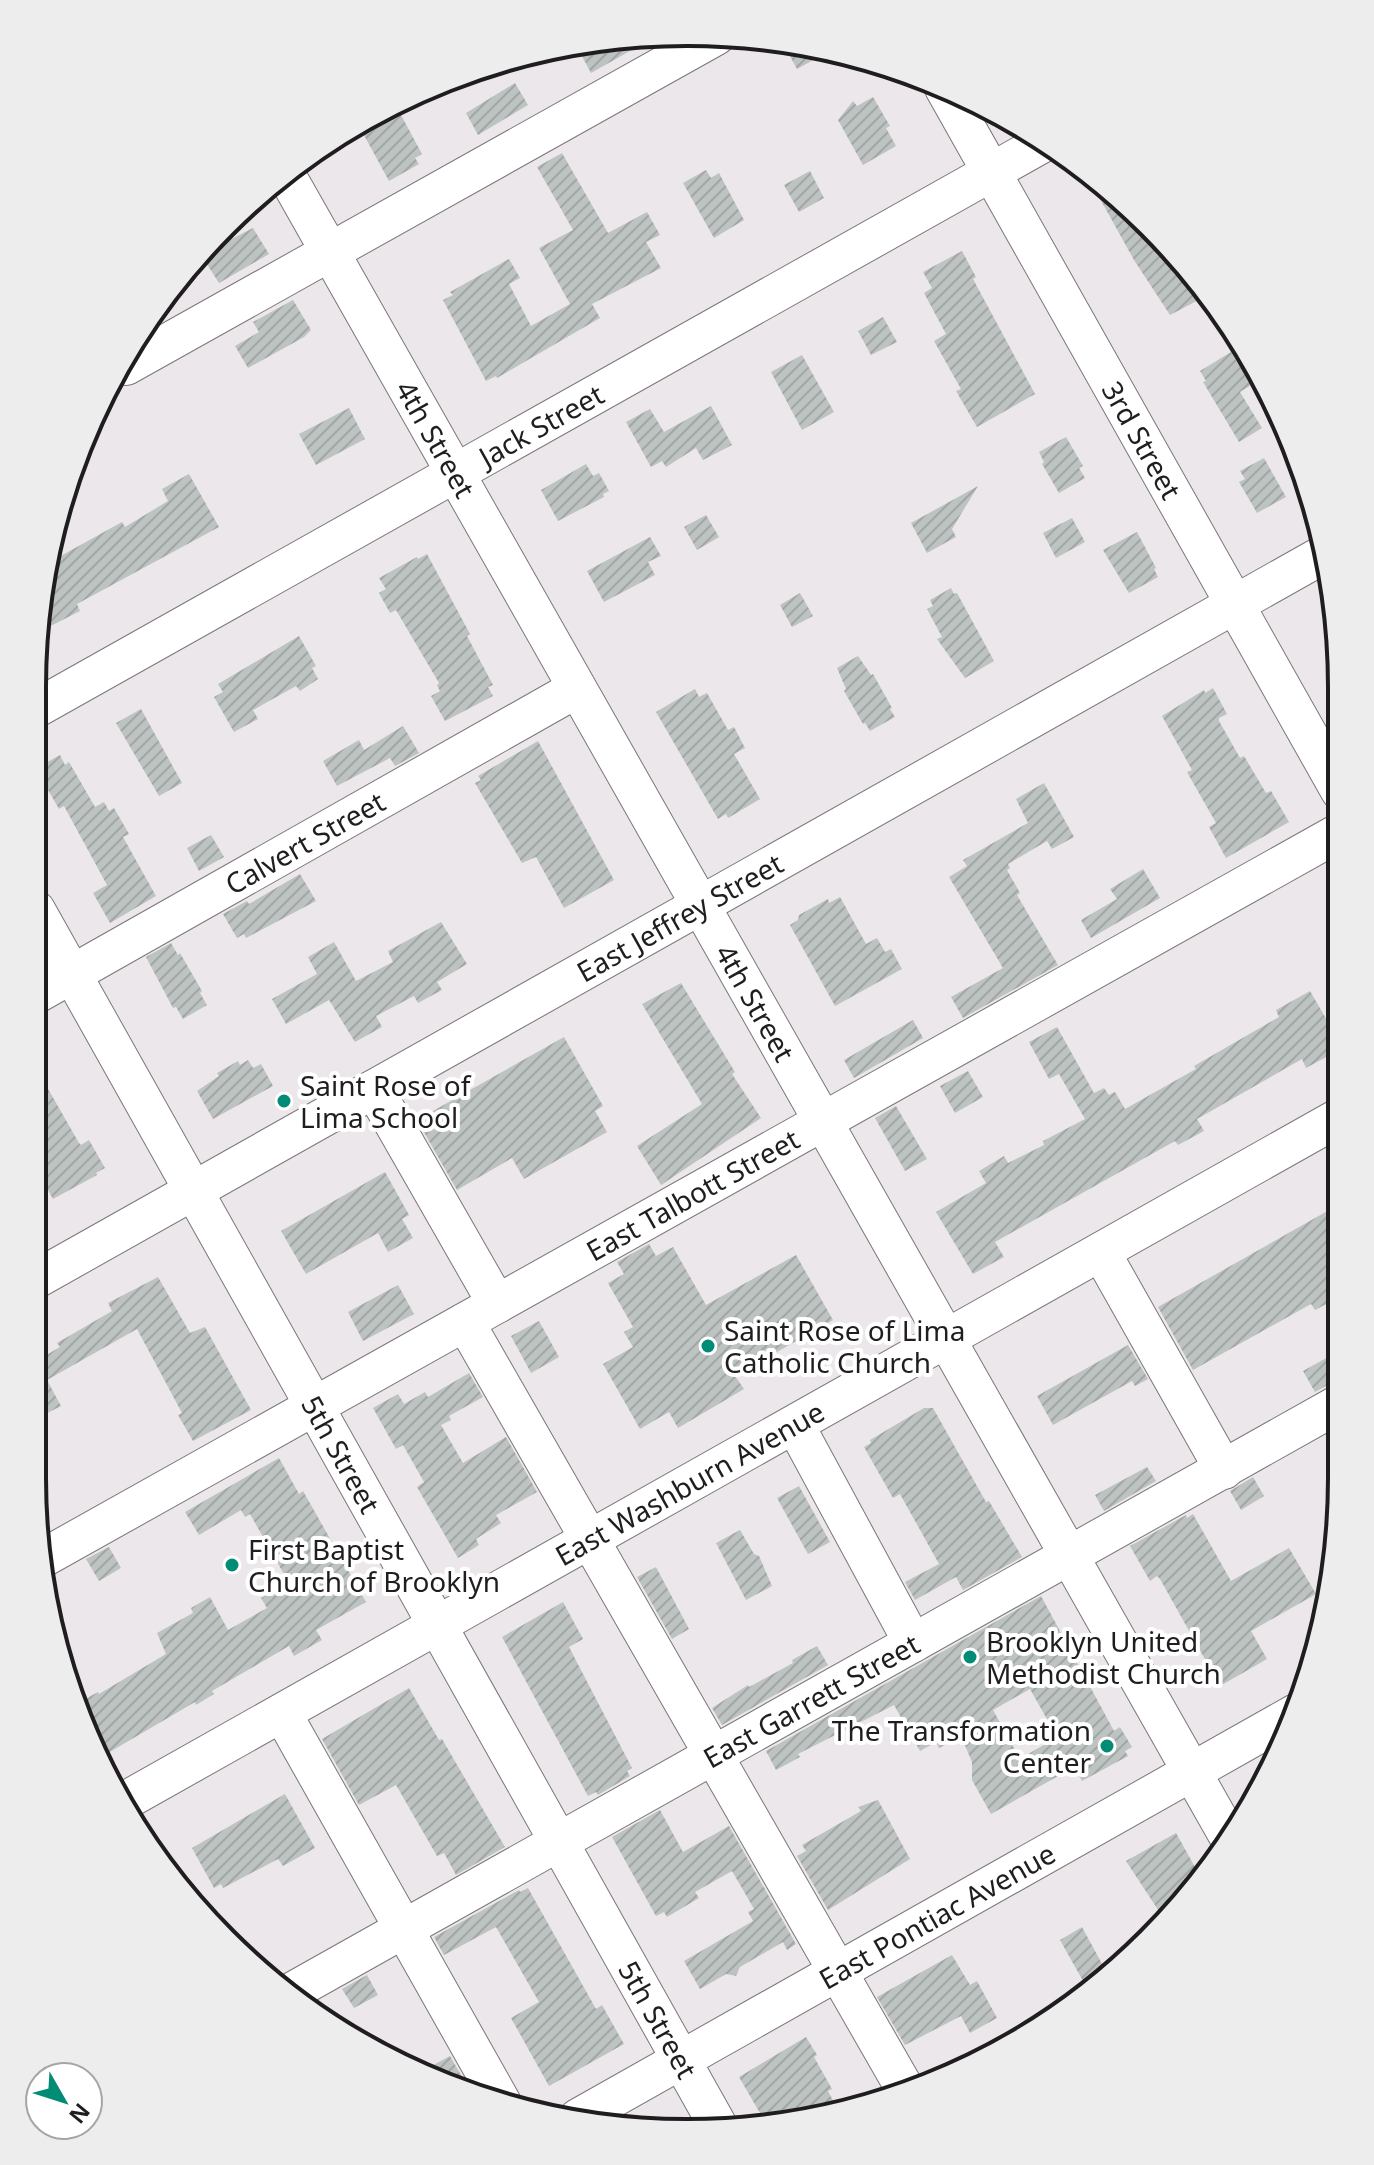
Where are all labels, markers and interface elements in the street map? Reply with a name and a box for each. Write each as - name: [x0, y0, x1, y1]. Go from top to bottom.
- street label: 4th Street: [388, 373, 484, 504]
- street label: 3rd Street: [1094, 374, 1191, 506]
- street label: Jack Street: [469, 375, 610, 477]
- street label: Calvert Street: [218, 782, 392, 903]
- street label: East Jeffrey Street: [570, 844, 789, 990]
- street label: 4th Street: [707, 937, 804, 1068]
- place label: Saint Rose of Lima School: [300, 1066, 472, 1136]
- marker: Saint Rose of Lima School: [275, 1092, 293, 1110]
- street label: East Talbott Street: [579, 1120, 806, 1269]
- place label: Saint Rose of Lima Catholic Church: [724, 1311, 965, 1381]
- marker: Saint Rose of Lima Catholic Church: [699, 1337, 717, 1355]
- street label: 5th Street: [293, 1389, 389, 1520]
- street label: East Washburn Avenue: [548, 1392, 831, 1574]
- place label: First Baptist Church of Brooklyn: [248, 1530, 500, 1600]
- marker: First Baptist Church of Brooklyn: [223, 1556, 241, 1574]
- place label: Brooklyn United Methodist Church: [986, 1622, 1221, 1692]
- street label: East Garrett Street: [696, 1624, 926, 1776]
- marker: Brooklyn United Methodist Church: [961, 1648, 979, 1666]
- place label: The Transformation Center: [832, 1711, 1091, 1781]
- marker: The Transformation Center: [1098, 1737, 1116, 1755]
- street label: East Pontiac Avenue: [812, 1834, 1062, 1997]
- street label: 5th Street: [610, 1954, 706, 2085]
- north arrow: [24, 2061, 104, 2141]
- text: N: [63, 2098, 98, 2131]

